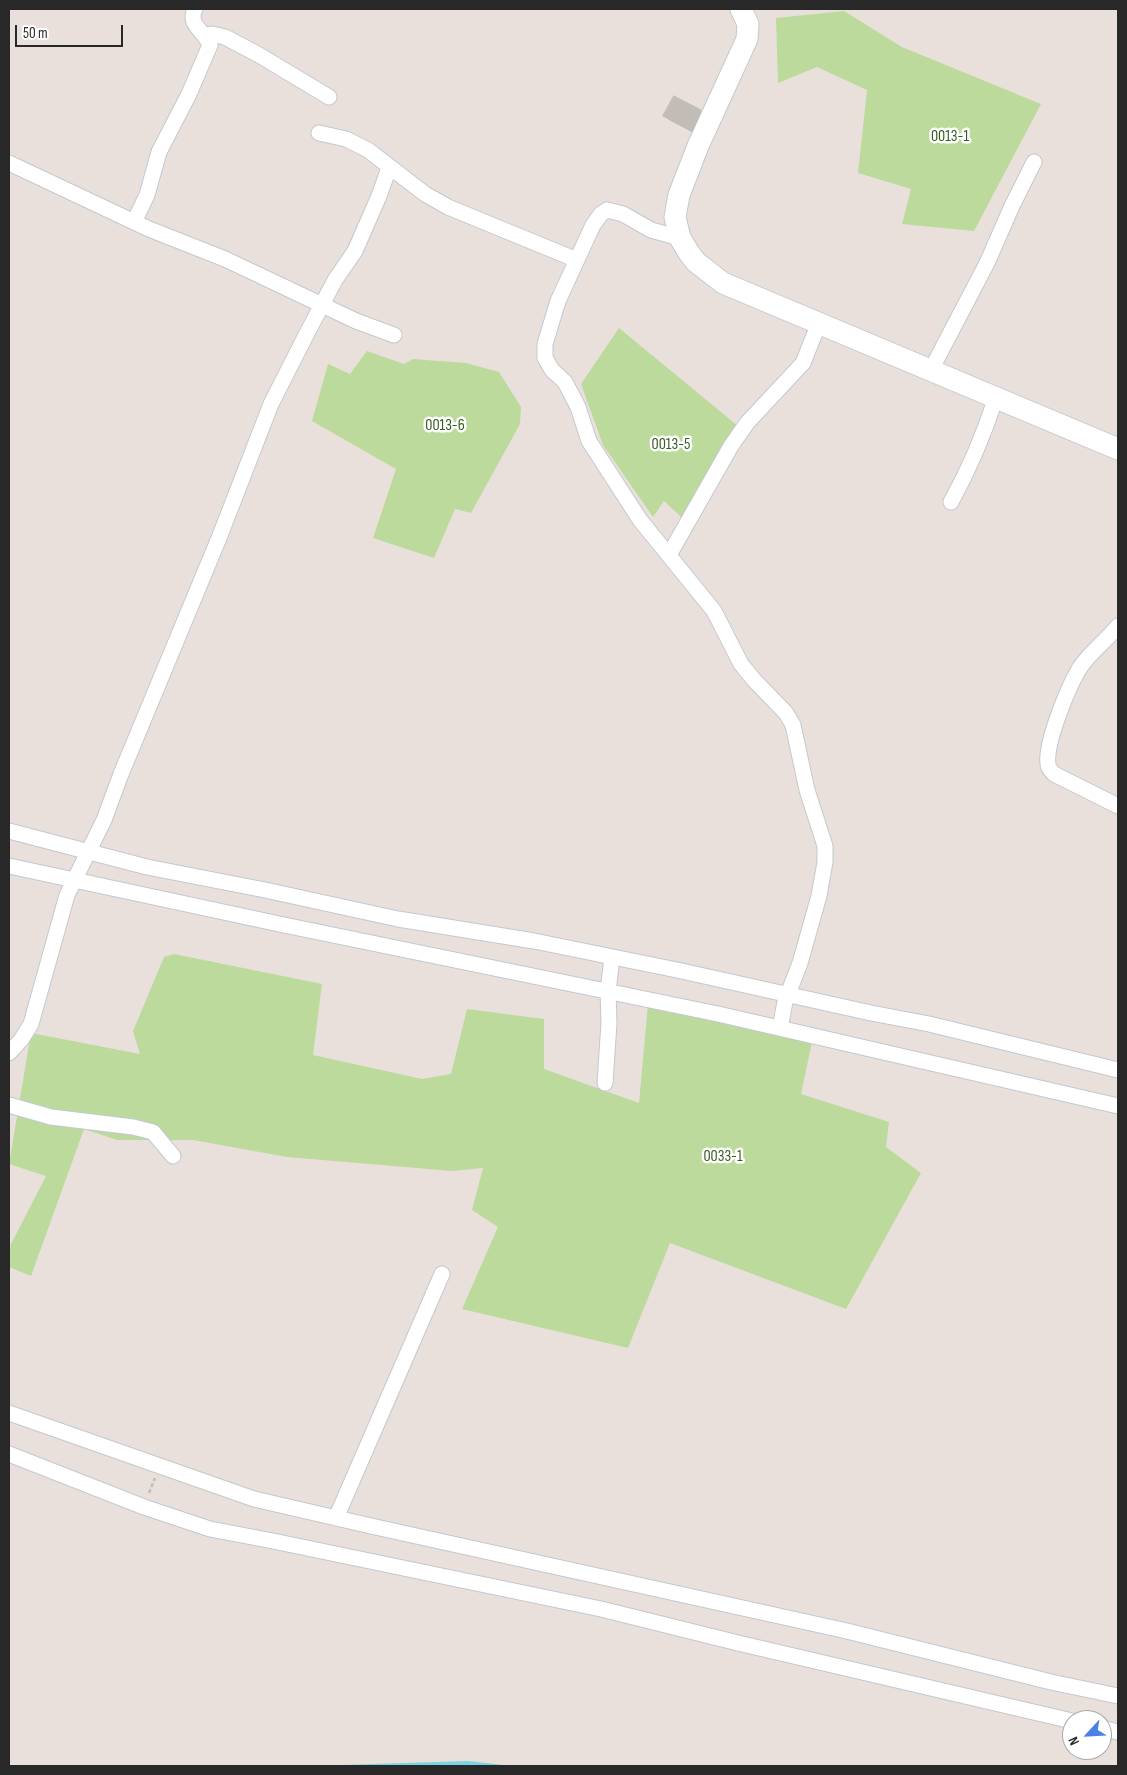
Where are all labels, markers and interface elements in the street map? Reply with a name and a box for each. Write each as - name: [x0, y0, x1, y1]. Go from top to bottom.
- scale bar: [18, 15, 125, 47]
- text: 50 m: [23, 24, 48, 43]
- park label: 0013-1: [931, 127, 969, 147]
- park label: 0013-6: [425, 416, 465, 436]
- park label: 0013-5: [652, 435, 690, 455]
- park label: 0033-1: [703, 1147, 743, 1167]
- north arrow: [1062, 1710, 1112, 1760]
- text: N: [1065, 1734, 1083, 1748]

